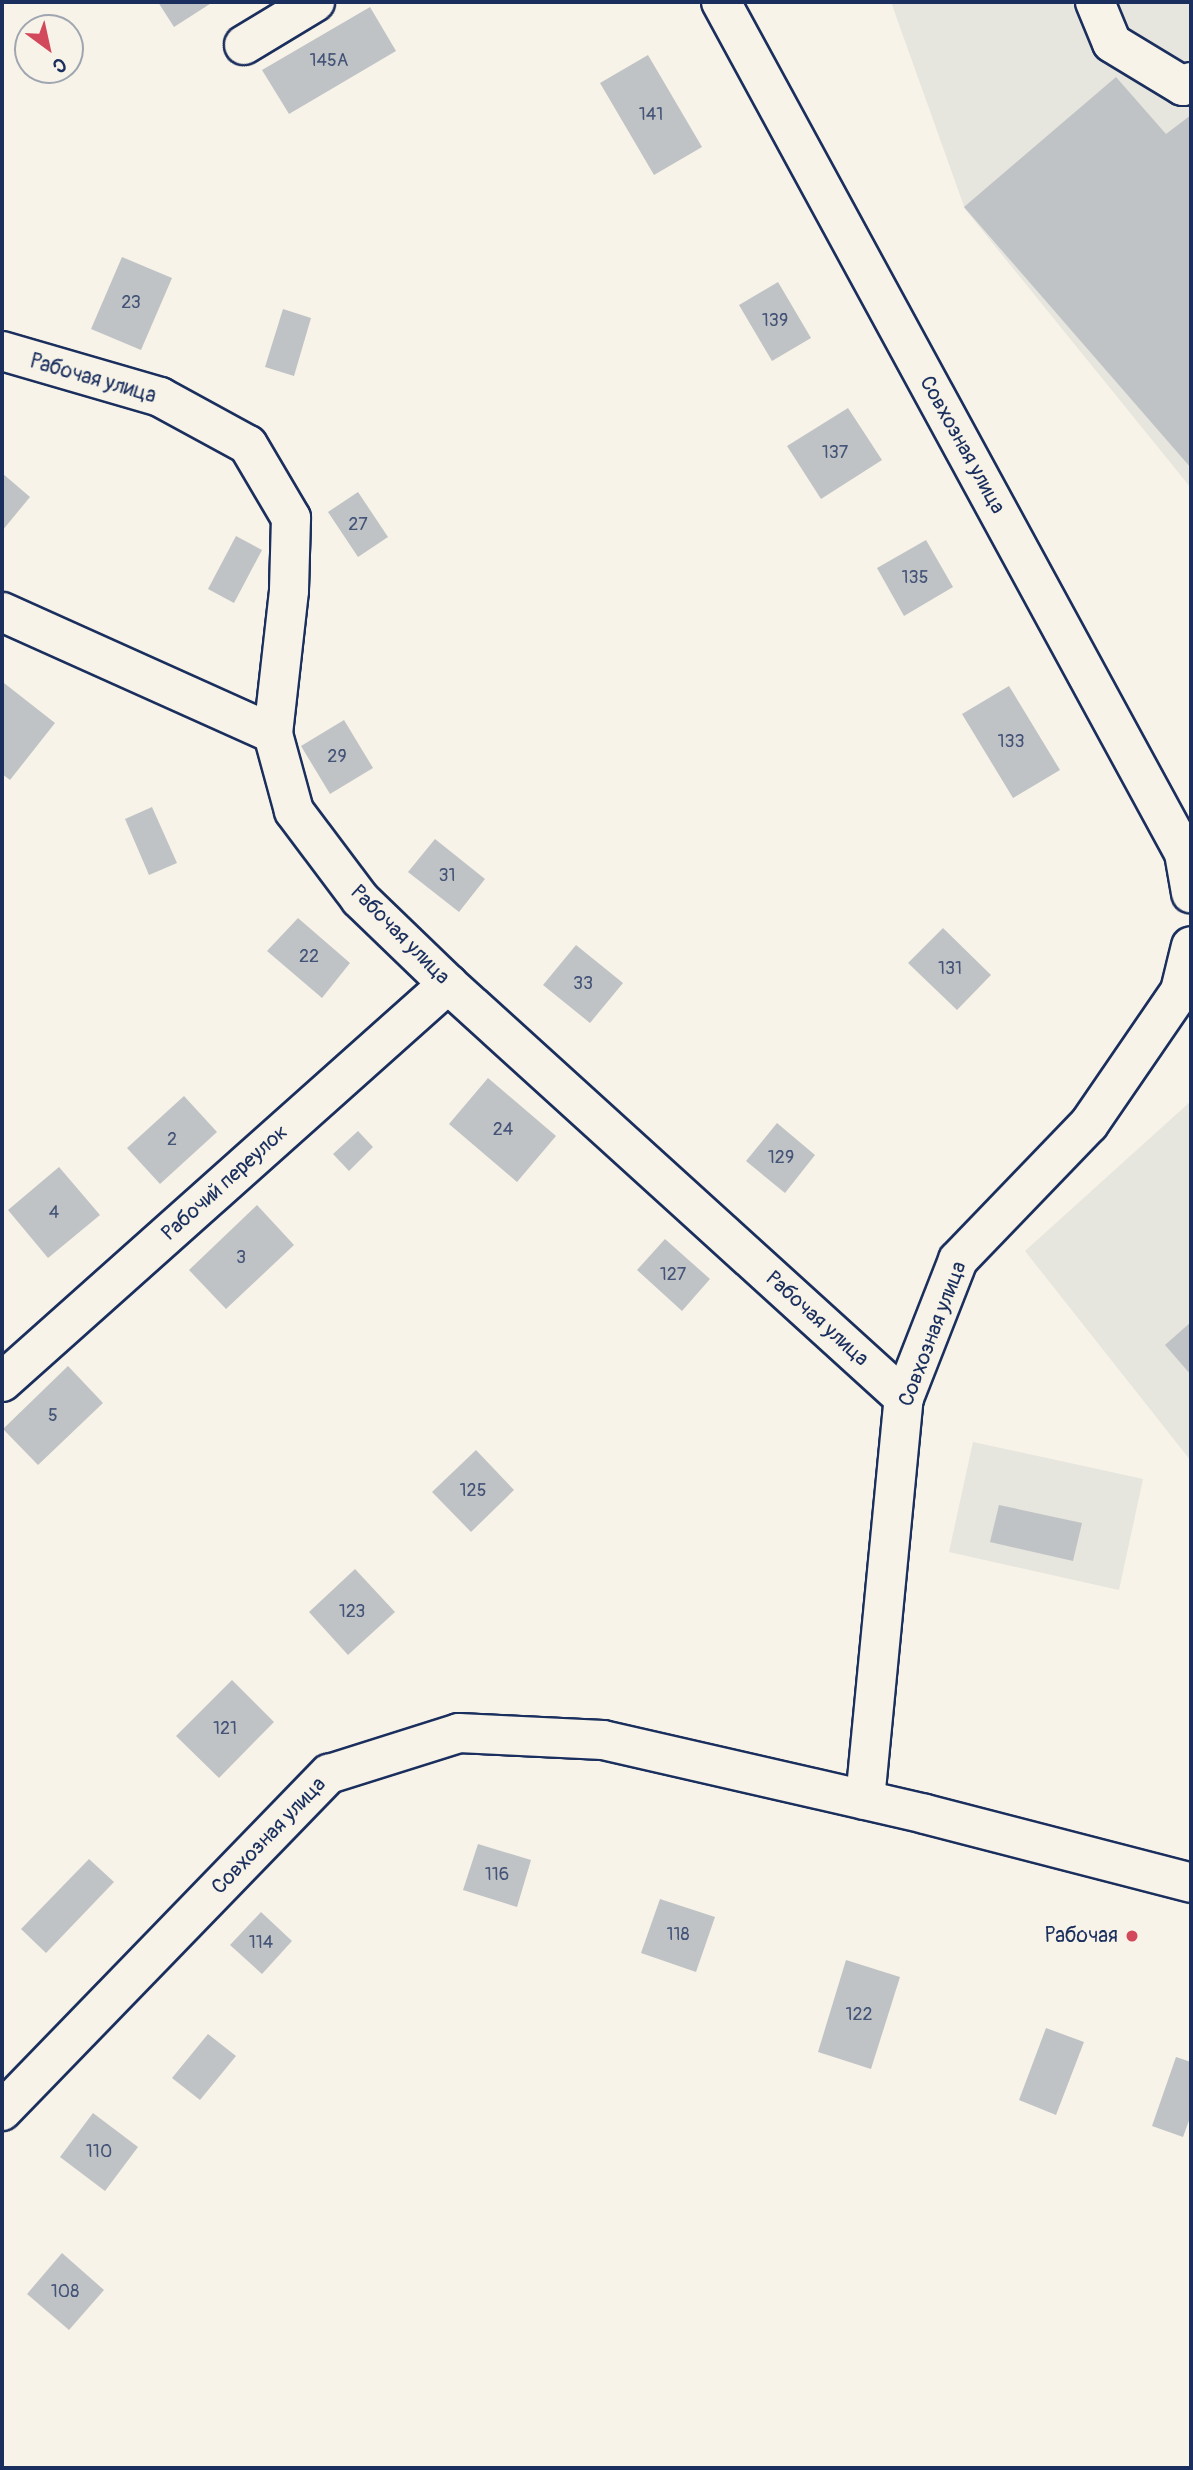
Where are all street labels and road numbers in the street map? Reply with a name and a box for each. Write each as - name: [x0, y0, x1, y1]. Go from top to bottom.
- street label: Рабочая улица: [27, 349, 159, 409]
- street label: Совхозная улица: [914, 372, 1010, 518]
- street label: Рабочая улица: [345, 880, 455, 990]
- street label: Рабочий переулок: [157, 1120, 293, 1246]
- street label: Совхозная улица: [894, 1258, 972, 1410]
- street label: Рабочая улица: [760, 1266, 874, 1372]
- street label: Совхозная улица: [207, 1772, 331, 1900]

